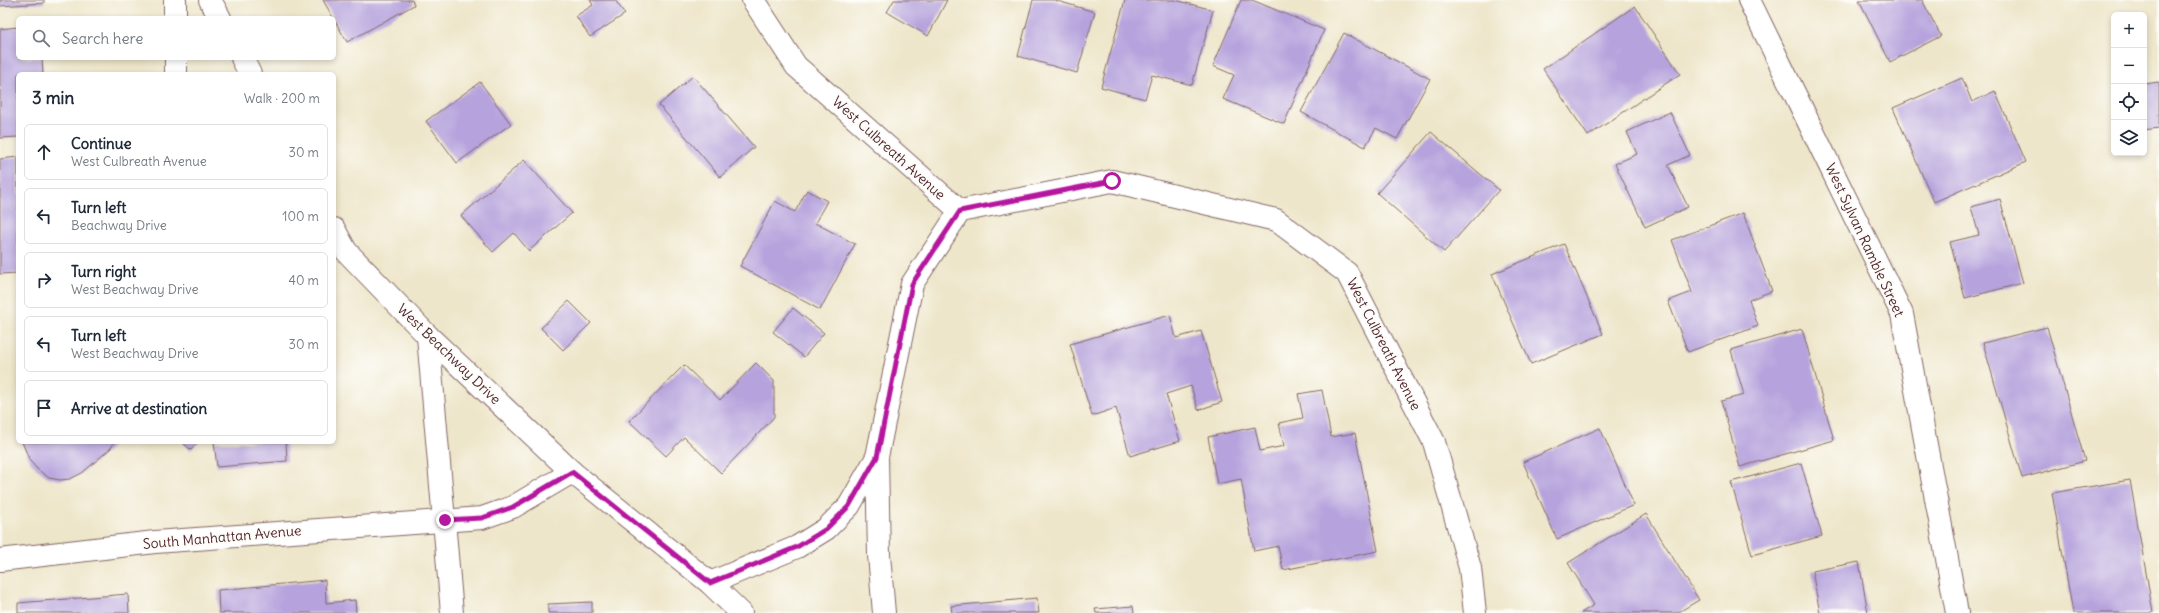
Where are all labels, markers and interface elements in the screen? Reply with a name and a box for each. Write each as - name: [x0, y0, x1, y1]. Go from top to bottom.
- map controls: [2111, 12, 2147, 156]
- button: +: [2111, 12, 2147, 48]
- search box: [16, 16, 336, 60]
- icon: search: [30, 27, 52, 49]
- text: Search here: [62, 29, 143, 48]
- button: −: [2111, 48, 2147, 84]
- button: locate: [2111, 84, 2147, 120]
- text: 3 min: [32, 87, 74, 109]
- text: Walk · 200 m: [244, 90, 320, 107]
- street label: West Culbreath Avenue: [829, 92, 949, 204]
- button: layers: [2111, 120, 2147, 156]
- text: Continue: [71, 134, 132, 153]
- icon: ahead: [33, 141, 55, 163]
- text: 30 m: [289, 144, 319, 161]
- text: West Culbreath Avenue: [71, 153, 207, 170]
- street label: West Sylvan Ramble Street: [1821, 160, 1909, 320]
- route start: [1103, 172, 1121, 190]
- text: Turn left: [71, 198, 126, 217]
- icon: left: [33, 205, 55, 227]
- text: 100 m: [282, 208, 319, 225]
- text: Beachway Drive: [71, 217, 167, 234]
- text: Turn right: [71, 262, 136, 281]
- icon: right: [33, 269, 55, 291]
- text: 40 m: [288, 272, 319, 289]
- street label: West Culbreath Avenue: [1343, 275, 1425, 413]
- text: West Beachway Drive: [71, 281, 198, 298]
- street label: West Beachway Drive: [393, 300, 505, 408]
- text: Turn left: [71, 326, 126, 345]
- icon: left: [33, 333, 55, 355]
- text: 30 m: [289, 336, 319, 353]
- text: West Beachway Drive: [71, 345, 198, 362]
- icon: arrive: [33, 397, 55, 419]
- text: Arrive at destination: [71, 399, 207, 418]
- route end: [436, 511, 454, 529]
- street label: South Manhattan Avenue: [142, 521, 302, 553]

